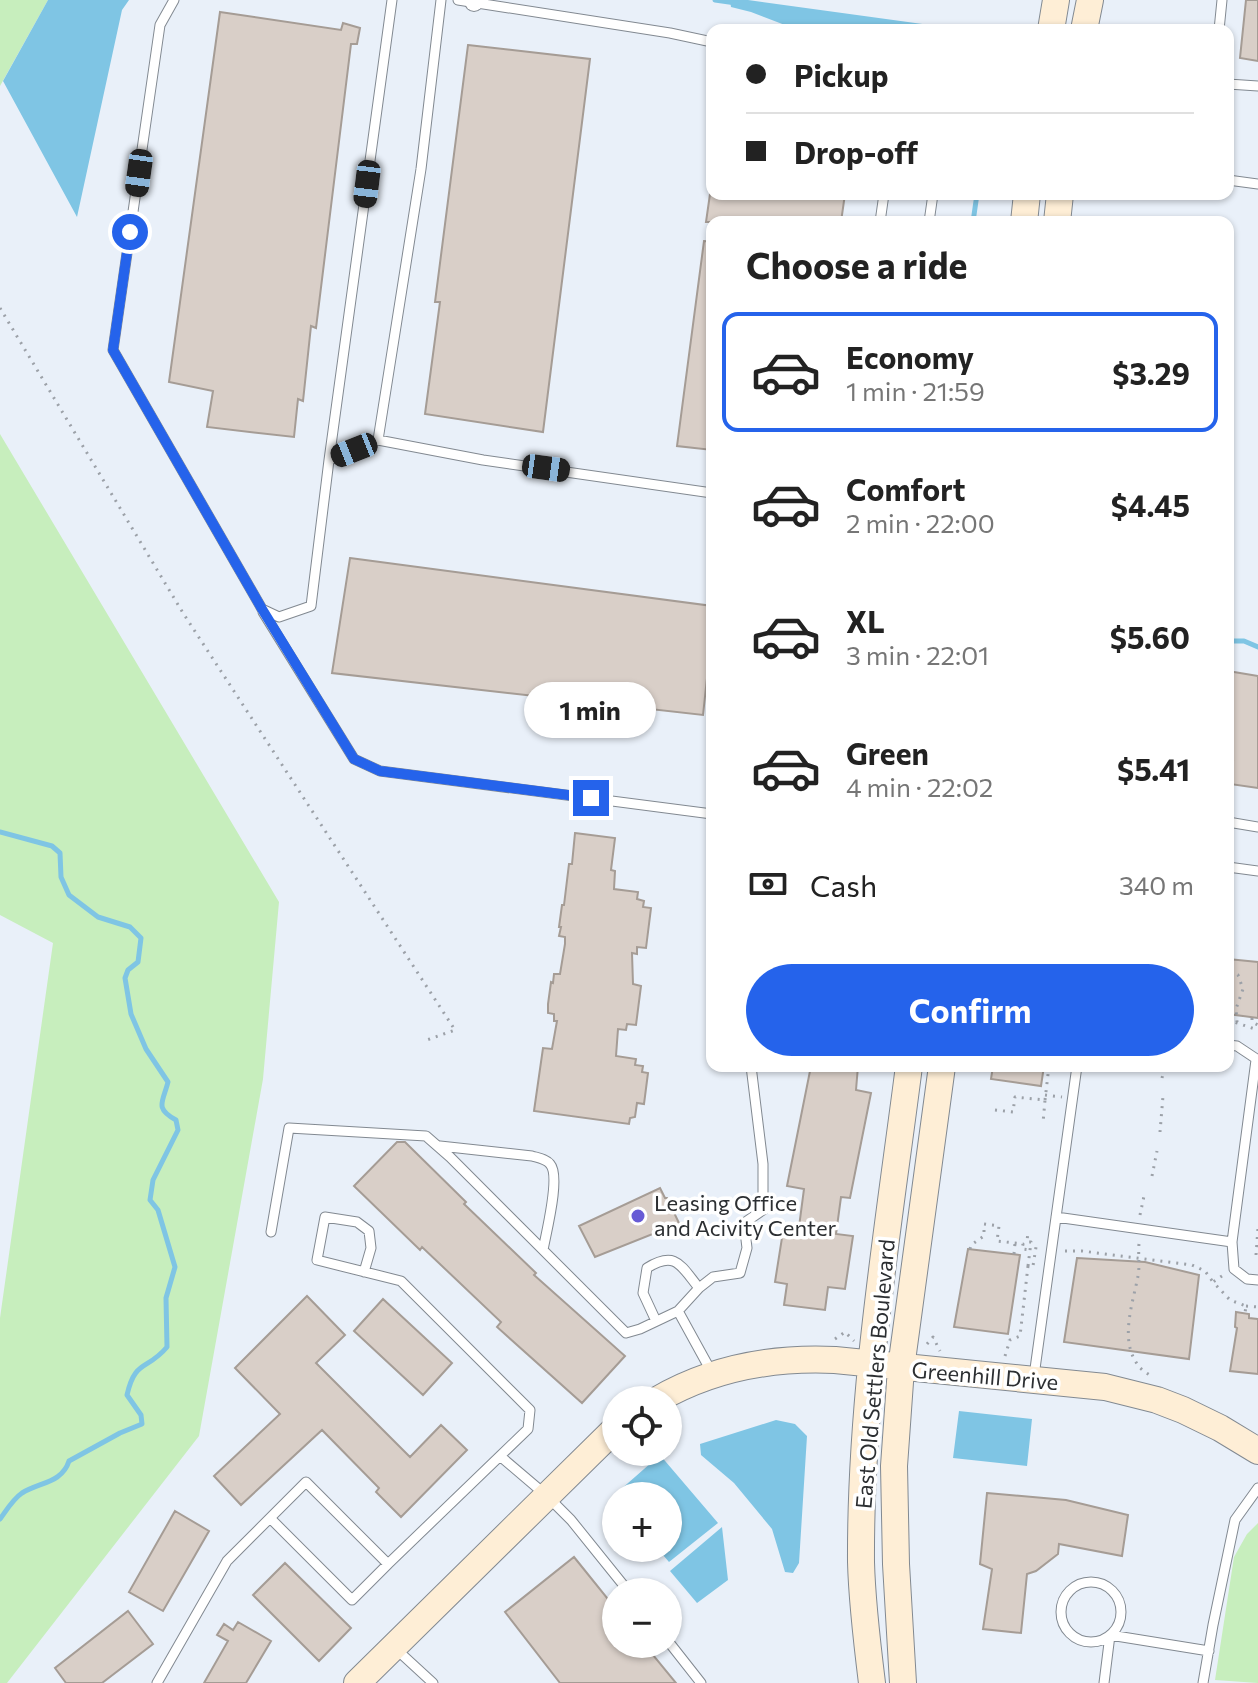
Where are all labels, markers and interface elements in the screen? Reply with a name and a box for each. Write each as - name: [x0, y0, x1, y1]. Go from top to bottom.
- text: Pickup: [794, 56, 888, 93]
- text: Drop-off: [794, 133, 918, 170]
- car: [124, 148, 154, 198]
- car: [352, 159, 382, 209]
- route start: [112, 214, 148, 250]
- text: Choose a ride: [746, 242, 967, 286]
- icon: car: [750, 336, 822, 408]
- text: Economy: [846, 338, 974, 375]
- text: $3.29: [1112, 354, 1190, 391]
- text: 1 min · 21:59: [846, 375, 985, 406]
- car: [327, 430, 381, 470]
- car: [521, 453, 571, 483]
- icon: car: [750, 468, 822, 540]
- text: Comfort: [846, 470, 965, 507]
- text: $4.45: [1111, 486, 1190, 523]
- text: 2 min · 22:00: [846, 507, 995, 538]
- icon: car: [750, 600, 822, 672]
- text: XL: [846, 602, 885, 639]
- text: $5.60: [1110, 618, 1190, 655]
- text: 3 min · 22:01: [846, 639, 989, 670]
- callout: 1 min: [525, 682, 657, 738]
- text: 1 min: [559, 694, 621, 725]
- icon: car: [750, 732, 822, 804]
- text: Green: [846, 734, 929, 771]
- text: $5.41: [1117, 750, 1190, 787]
- text: 4 min · 22:02: [846, 771, 993, 802]
- route end: [573, 780, 609, 816]
- icon: cash: [746, 862, 790, 906]
- text: Cash: [810, 866, 877, 903]
- text: 340 m: [1119, 869, 1194, 900]
- button: Confirm: [746, 964, 1194, 1056]
- place label: Leasing Office and Acivity Center: [654, 1189, 837, 1241]
- marker: Leasing Office and Acivity Center: [629, 1207, 647, 1225]
- street label: East Old Settlers Boulevard: [849, 1238, 900, 1510]
- street label: Greenhill Drive: [911, 1356, 1060, 1395]
- map controls: [602, 1386, 682, 1658]
- button: locate: [602, 1386, 682, 1466]
- button: +: [602, 1482, 682, 1562]
- button: −: [602, 1578, 682, 1658]

